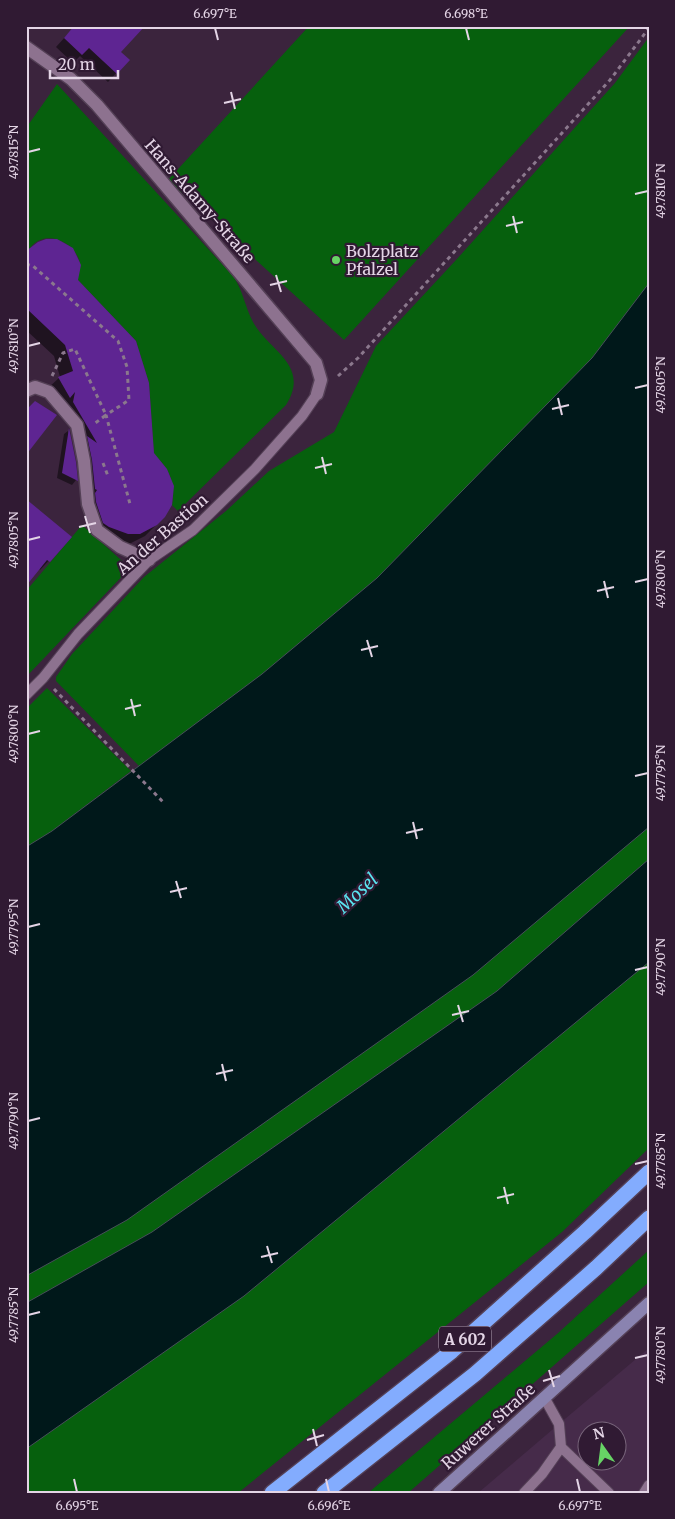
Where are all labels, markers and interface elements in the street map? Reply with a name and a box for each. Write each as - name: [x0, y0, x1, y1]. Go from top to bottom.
- text: 6.697°E: [193, 6, 237, 21]
- text: 6.698°E: [444, 6, 488, 21]
- scale bar: [50, 48, 118, 80]
- text: 20 m: [58, 55, 95, 74]
- text: 49.7815°N: [6, 124, 21, 179]
- street label: Hans-Adamy-Straße: [141, 135, 259, 267]
- text: 49.7810°N: [653, 163, 668, 219]
- place label: Bolzplatz Pfalzel: [346, 241, 418, 279]
- marker: Bolzplatz Pfalzel: [330, 254, 342, 266]
- text: 49.7810°N: [6, 318, 21, 374]
- text: 49.7805°N: [653, 356, 668, 414]
- street label: An der Bastion: [112, 489, 212, 580]
- text: 49.7805°N: [6, 511, 21, 569]
- text: 49.7800°N: [653, 549, 668, 608]
- text: 49.7800°N: [6, 704, 21, 763]
- text: 49.7795°N: [653, 744, 668, 801]
- water label: Mosel: [331, 868, 383, 919]
- text: 49.7795°N: [6, 898, 21, 955]
- text: 49.7790°N: [653, 937, 668, 996]
- text: 49.7790°N: [6, 1091, 21, 1150]
- text: 49.7785°N: [653, 1132, 668, 1189]
- text: 49.7785°N: [6, 1286, 21, 1343]
- road number: A 602: [439, 1326, 491, 1352]
- text: 49.7780°N: [653, 1326, 668, 1384]
- street label: Ruwerer Straße: [437, 1379, 539, 1473]
- north arrow: [578, 1422, 628, 1472]
- text: N: [591, 1423, 606, 1443]
- text: 6.695°E: [56, 1498, 99, 1513]
- text: 6.696°E: [308, 1498, 351, 1513]
- text: 6.697°E: [558, 1498, 602, 1513]

